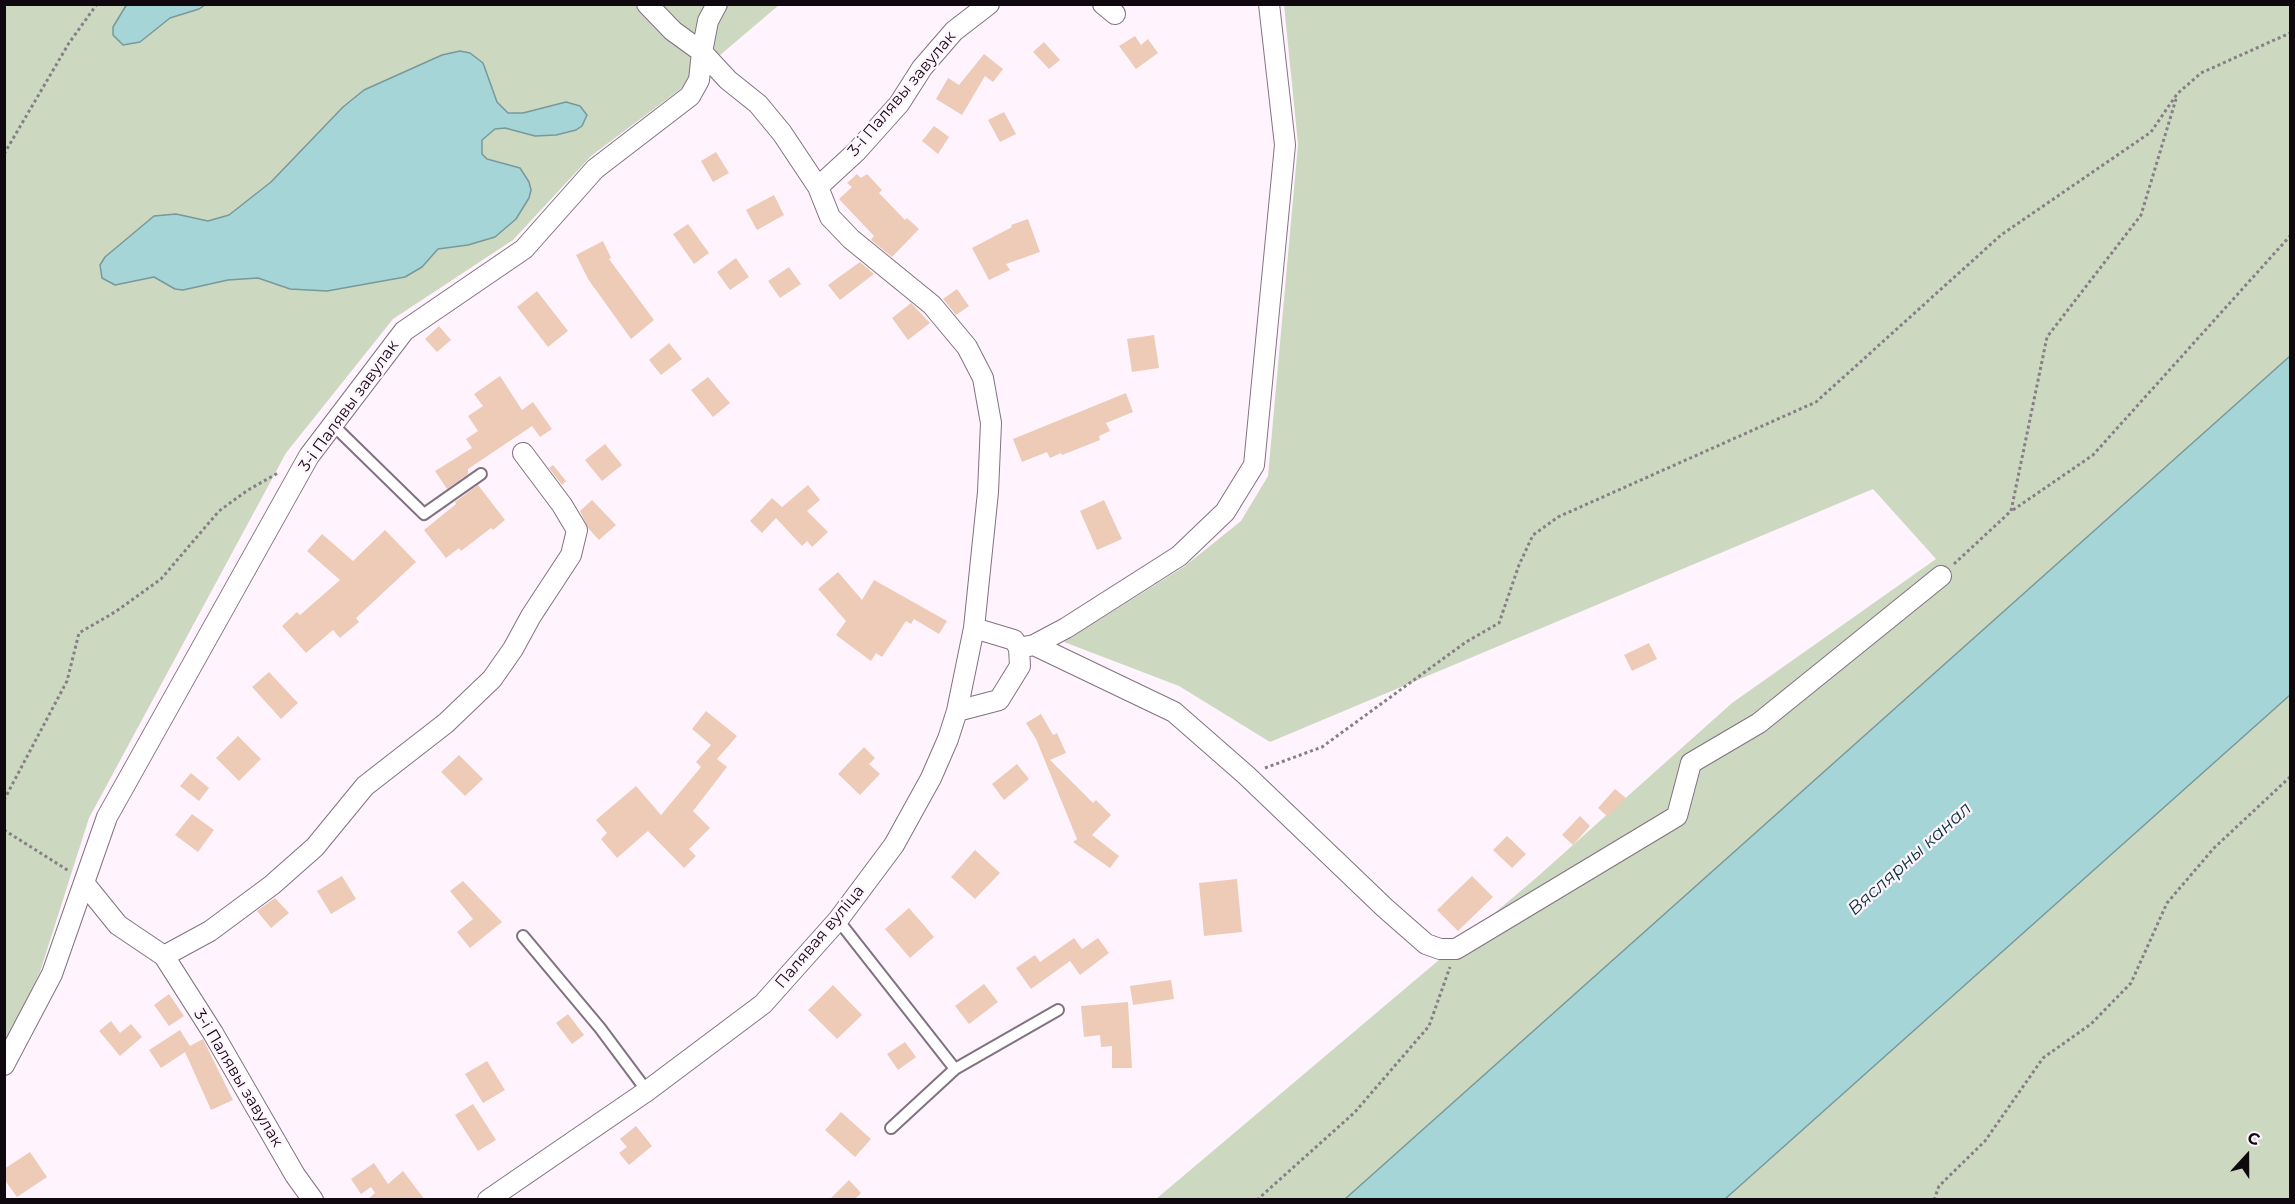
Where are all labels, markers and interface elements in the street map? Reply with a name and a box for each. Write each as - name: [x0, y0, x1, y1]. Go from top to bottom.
- street label: 3-і Палявы завулак: [844, 28, 960, 160]
- street label: 3-і Палявы завулак: [295, 337, 403, 475]
- water label: Вяслярны канал: [1844, 798, 1976, 920]
- street label: Палявая вуліца: [771, 882, 869, 992]
- street label: 3-і Палявы завулак: [189, 1006, 287, 1150]
- north arrow: [2217, 1126, 2277, 1186]
- text: С: [2245, 1128, 2262, 1150]

